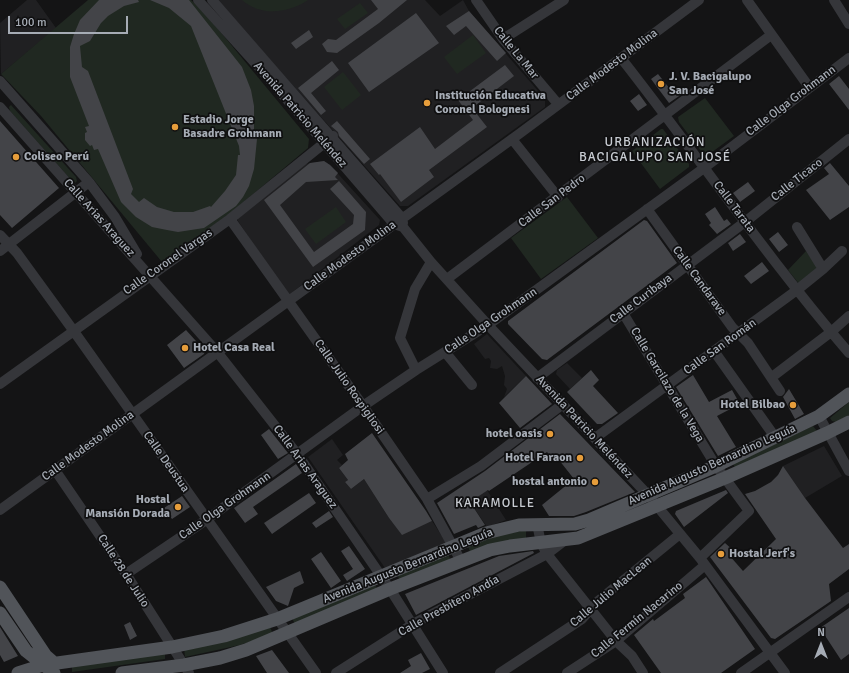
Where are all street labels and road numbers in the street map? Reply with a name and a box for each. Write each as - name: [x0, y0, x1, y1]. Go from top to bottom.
- street label: Calle La Mar: [490, 24, 542, 82]
- street label: Calle Modesto Molina: [564, 26, 660, 104]
- street label: Avenida Patricio Meléndez: [250, 59, 350, 171]
- street label: Calle Olga Grohmann: [743, 63, 839, 139]
- street label: Calle Ticaco: [768, 155, 826, 205]
- street label: Calle San Pedro: [516, 171, 588, 231]
- street label: Calle Arias Araguez: [60, 176, 138, 260]
- street label: Calle Tarata: [710, 179, 758, 235]
- street label: Calle Modesto Molina: [301, 218, 399, 294]
- street label: Calle Coronel Vargas: [121, 226, 215, 298]
- street label: Calle Candarave: [669, 243, 729, 319]
- street label: Calle Curibaya: [607, 271, 675, 327]
- street label: Calle Olga Grohmann: [442, 285, 540, 357]
- street label: Calle San Román: [681, 316, 759, 378]
- street label: Calle Garcilazo de la Vega: [627, 325, 707, 445]
- street label: Calle Julio Rospigliosi: [311, 337, 387, 437]
- street label: Avenida Patricio Meléndez: [533, 373, 635, 481]
- street label: Calle Modesto Molina: [39, 408, 137, 484]
- street label: Avenida Augusto Bernardino Leguía: [626, 421, 798, 509]
- street label: Calle Arias Araguez: [270, 422, 340, 512]
- street label: Calle Deustua: [140, 429, 192, 495]
- street label: Calle Olga Grohmann: [176, 469, 274, 543]
- street label: Avenida Augusto Bernardino Leguía: [321, 525, 495, 607]
- street label: Calle 28 de Julio: [94, 532, 152, 610]
- street label: Calle Julio MacLean: [567, 554, 655, 630]
- street label: Calle Presbítero Andía: [396, 572, 502, 640]
- street label: Calle Fermín Nacarino: [588, 579, 686, 661]

